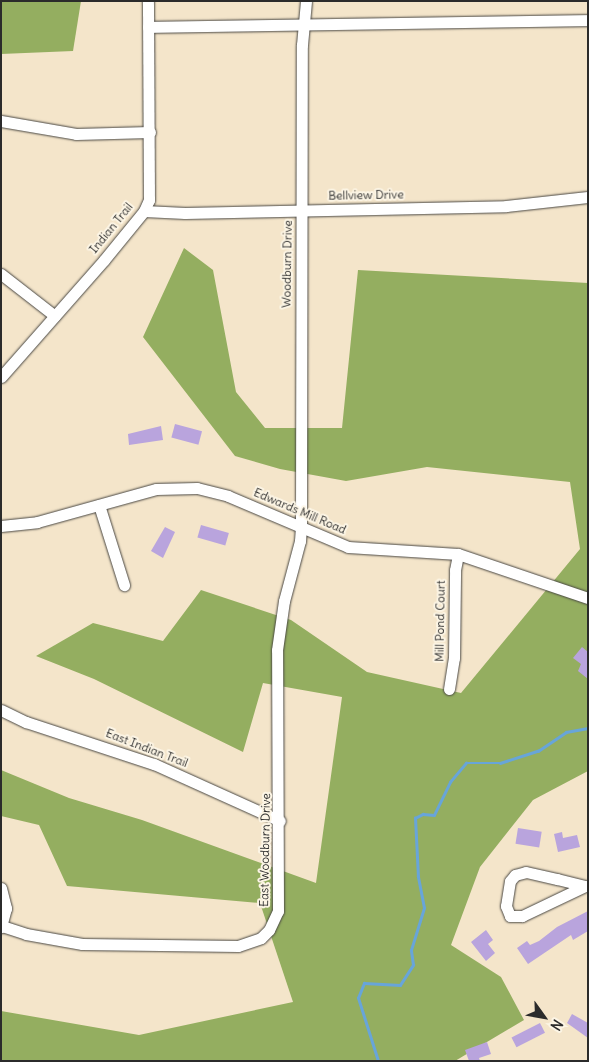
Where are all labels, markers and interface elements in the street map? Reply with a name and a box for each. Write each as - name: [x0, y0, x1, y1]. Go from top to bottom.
- street label: Bellview Drive: [328, 187, 404, 203]
- street label: Indian Trail: [86, 200, 136, 256]
- street label: Woodburn Drive: [279, 220, 295, 308]
- street label: Edwards Mill Road: [252, 485, 348, 537]
- street label: Mill Pond Court: [432, 580, 448, 662]
- street label: East Indian Trail: [104, 726, 190, 770]
- street label: East Woodburn Drive: [257, 793, 273, 907]
- north arrow: [519, 992, 569, 1042]
- text: N: [547, 1016, 567, 1034]

